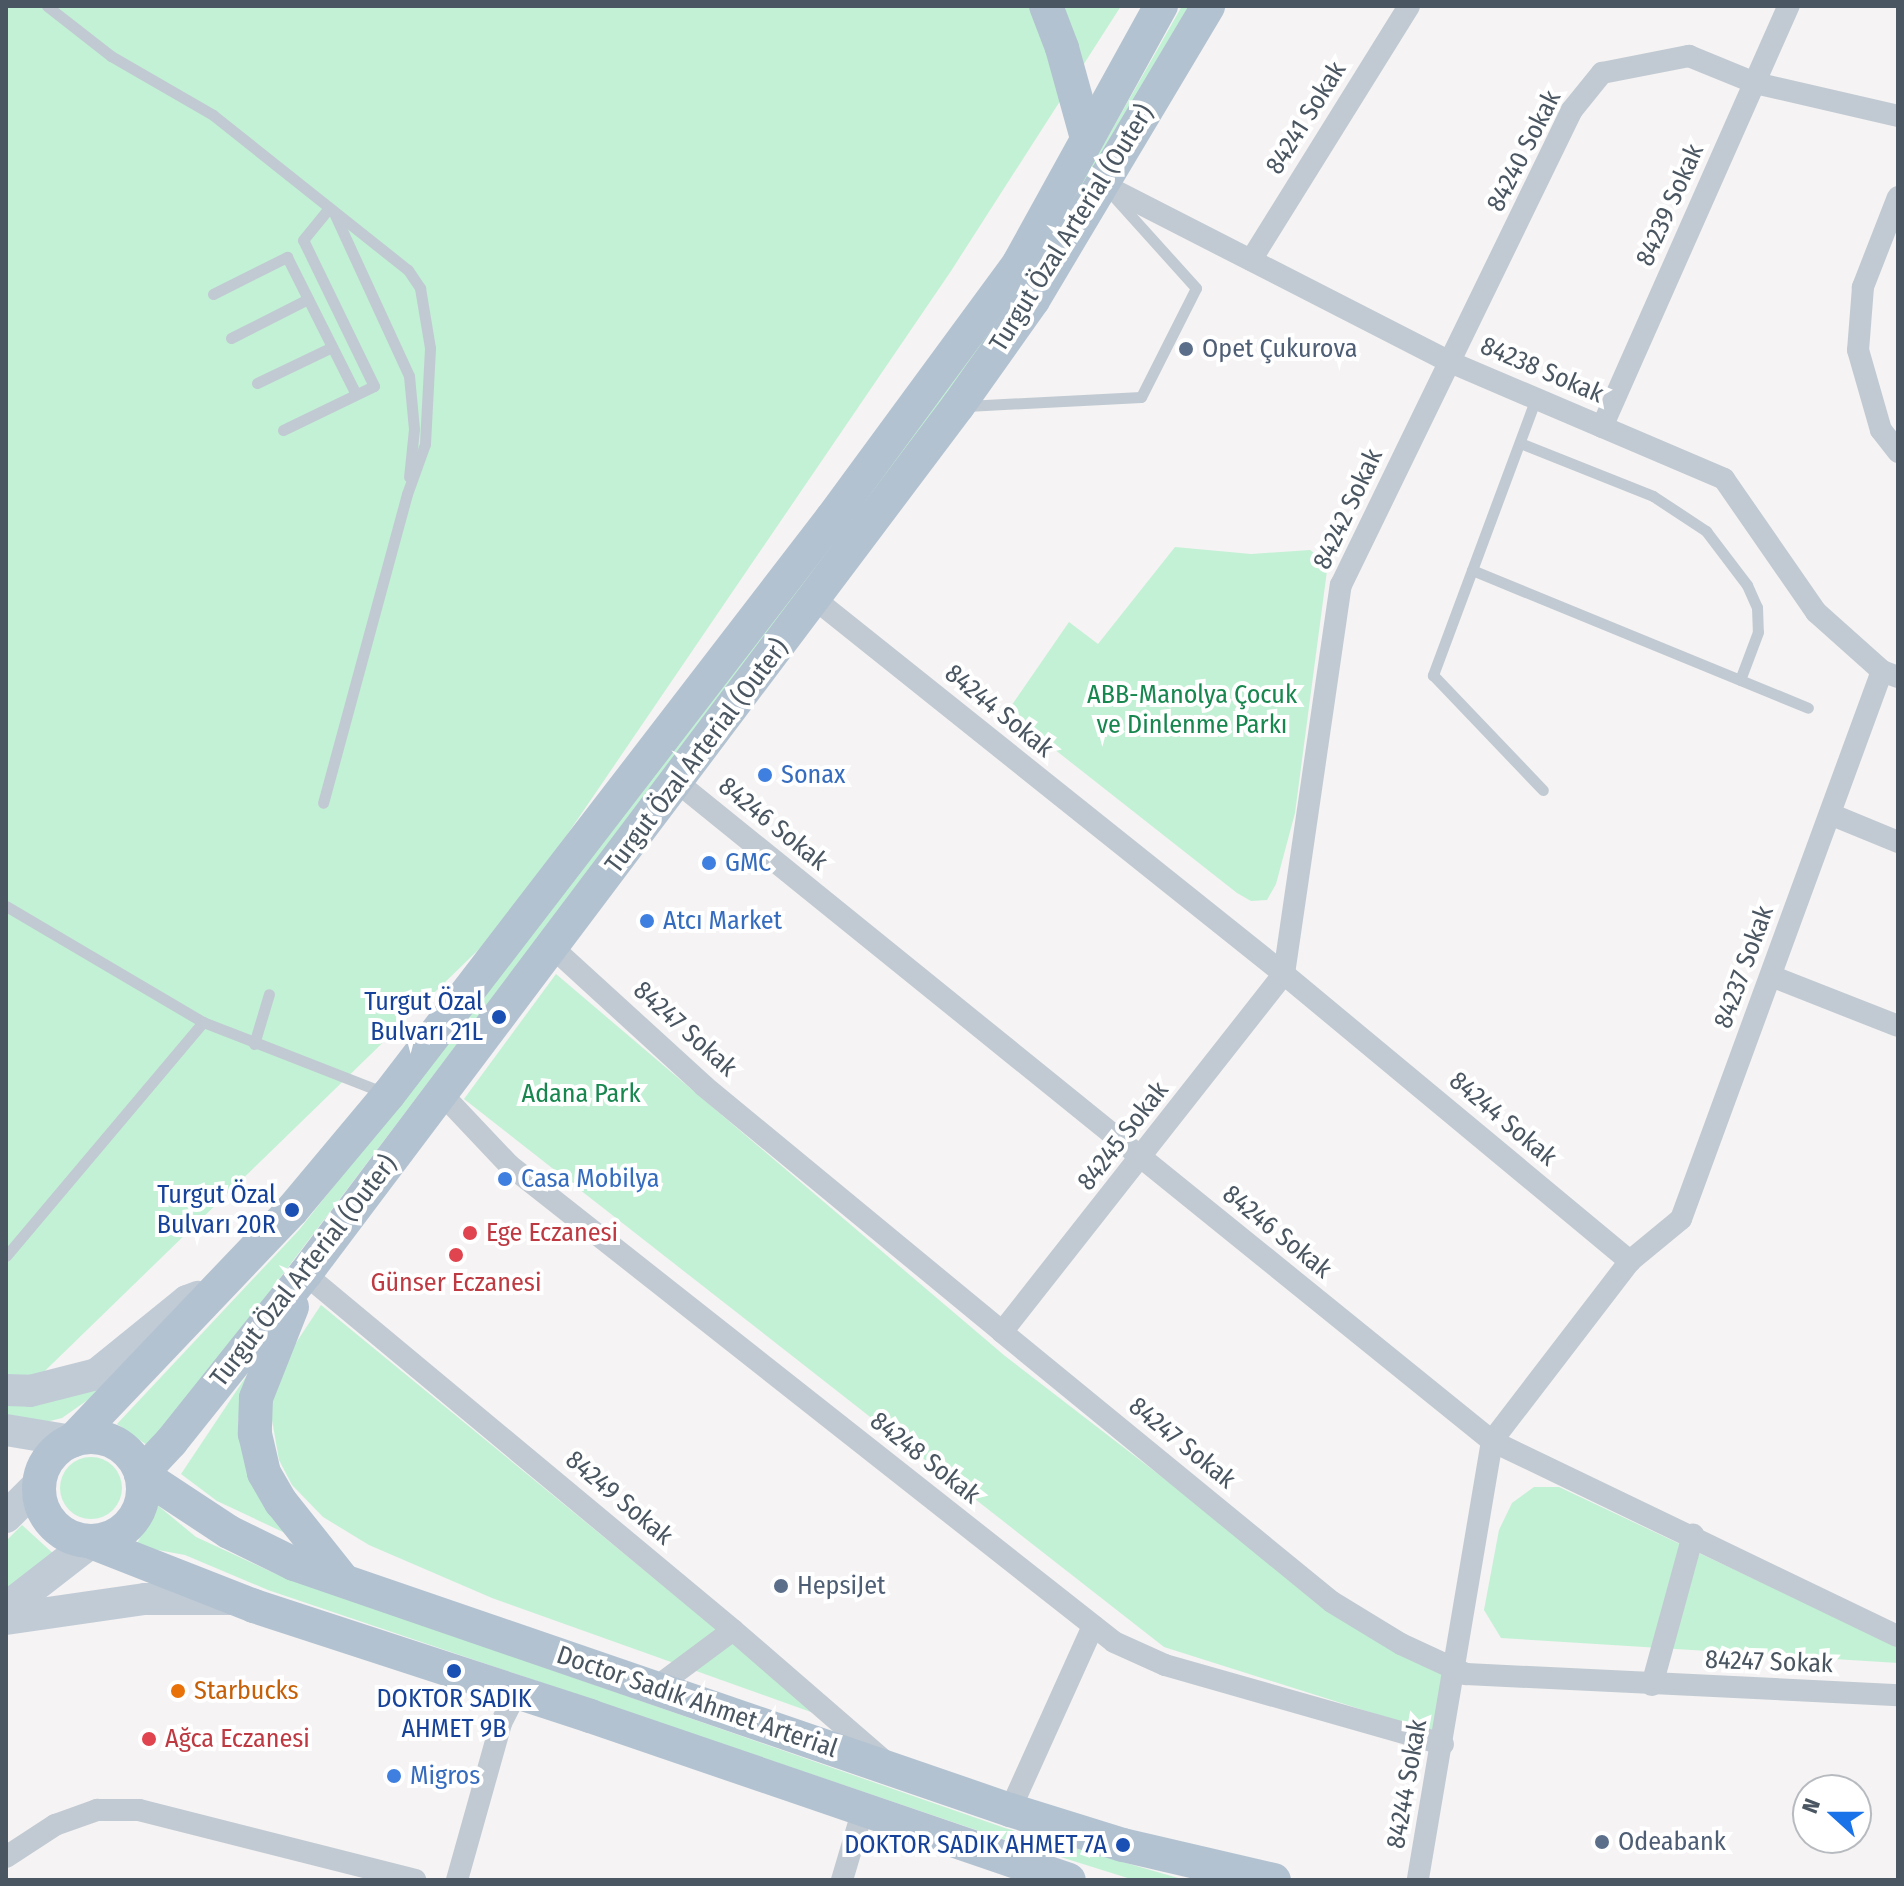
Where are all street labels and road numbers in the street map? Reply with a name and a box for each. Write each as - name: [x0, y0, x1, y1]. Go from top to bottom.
- street label: 84241 Sokak: [1259, 56, 1353, 180]
- street label: 84240 Sokak: [1480, 85, 1568, 217]
- street label: Turgut Özal Arterial (Outer): [983, 99, 1161, 357]
- street label: 84239 Sokak: [1629, 139, 1711, 271]
- street label: 84238 Sokak: [1476, 330, 1608, 410]
- street label: 84242 Sokak: [1307, 444, 1389, 574]
- street label: Turgut Özal Arterial (Outer): [599, 633, 795, 879]
- street label: 84244 Sokak: [938, 658, 1060, 764]
- street label: 84246 Sokak: [712, 771, 834, 877]
- street label: 84237 Sokak: [1707, 902, 1781, 1032]
- street label: 84247 Sokak: [627, 975, 743, 1083]
- street label: 84244 Sokak: [1443, 1065, 1563, 1173]
- street label: 84245 Sokak: [1071, 1075, 1175, 1197]
- street label: Turgut Özal Arterial (Outer): [204, 1149, 404, 1393]
- street label: 84246 Sokak: [1216, 1179, 1338, 1285]
- street label: 84247 Sokak: [1122, 1391, 1242, 1495]
- street label: 84248 Sokak: [864, 1405, 986, 1511]
- street label: 84249 Sokak: [559, 1444, 679, 1552]
- street label: Doctor Sadık Ahmet Arterial: [553, 1639, 841, 1765]
- street label: 84247 Sokak: [1704, 1644, 1834, 1680]
- street label: 84244 Sokak: [1380, 1717, 1434, 1851]

